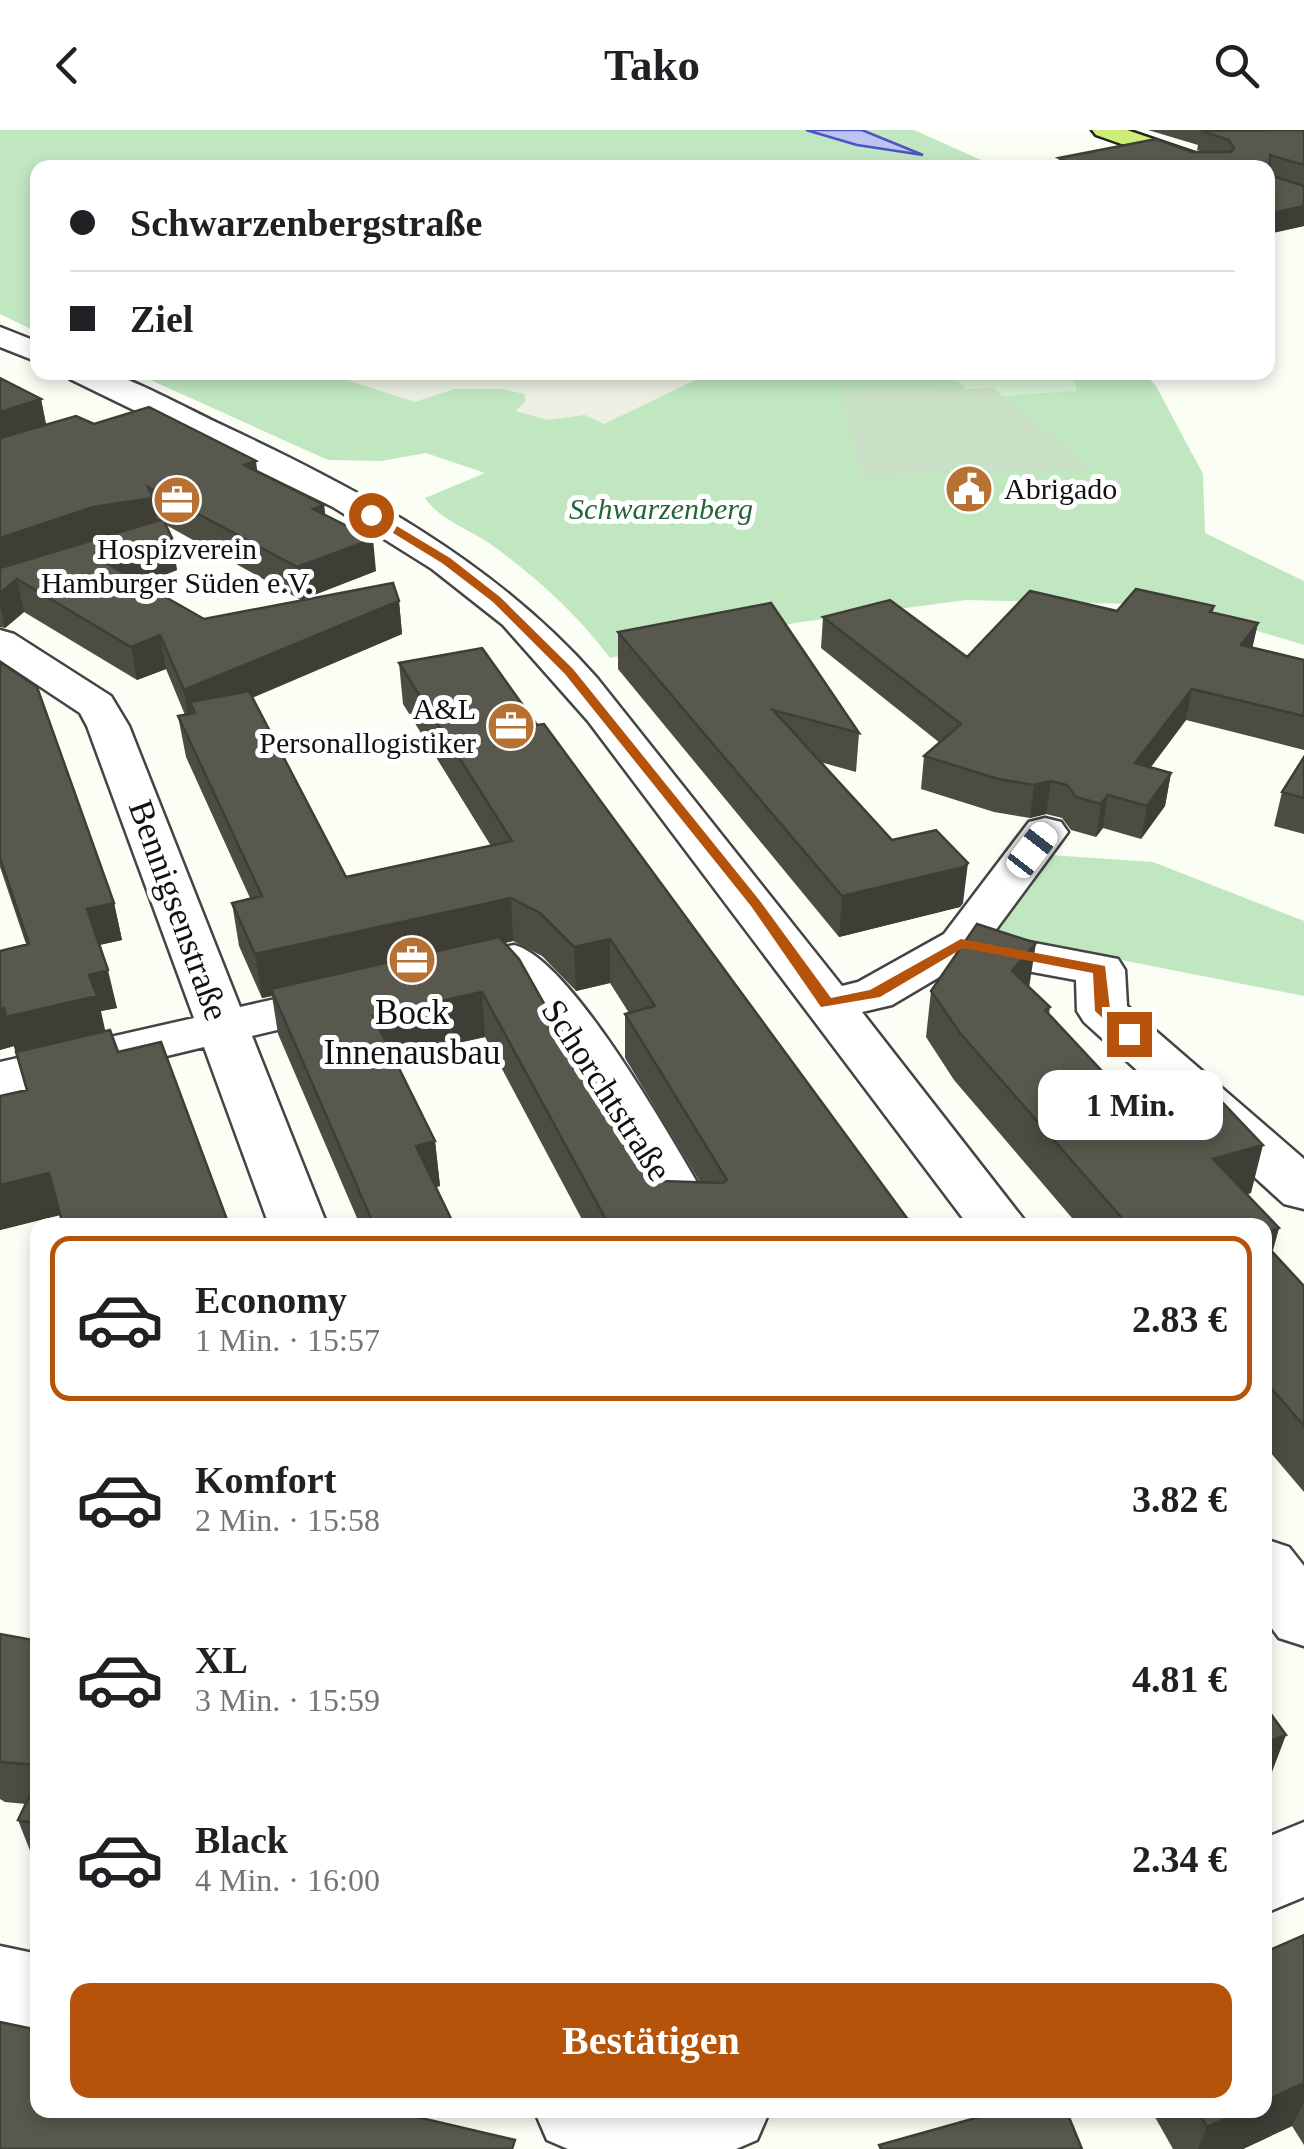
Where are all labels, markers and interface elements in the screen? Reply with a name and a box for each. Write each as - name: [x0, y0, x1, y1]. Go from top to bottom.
- icon: back: [40, 38, 95, 93]
- icon: search: [1209, 38, 1264, 93]
- text: Tako: [604, 40, 700, 90]
- text: Schwarzenbergstraße: [130, 202, 482, 244]
- text: Ziel: [130, 298, 193, 340]
- public building icon: Abrigado: [943, 463, 995, 515]
- place label: Abrigado: [1004, 472, 1117, 505]
- office icon: Hospizverein Hamburger Süden e.V.: [151, 474, 203, 526]
- park label: Schwarzenberg: [569, 492, 753, 525]
- route start: [349, 493, 394, 538]
- place label: Hospizverein Hamburger Süden e.V.: [41, 532, 313, 599]
- place label: A&L Personallogistiker: [259, 692, 476, 759]
- office icon: A&L Personallogistiker: [485, 700, 537, 752]
- street label: Bennigsenstraße: [121, 795, 236, 1026]
- car: [1002, 817, 1062, 883]
- office icon: Bock Innenausbau: [386, 934, 438, 986]
- street label: Schorchtstraße: [534, 992, 680, 1188]
- place label: Bock Innenausbau: [324, 993, 500, 1072]
- route end: [1107, 1012, 1152, 1057]
- callout: 1 Min.: [1036, 1069, 1222, 1139]
- text: 1 Min.: [1086, 1087, 1175, 1123]
- icon: car: [75, 1274, 165, 1364]
- text: Economy: [195, 1279, 347, 1321]
- text: 2.83 €: [1132, 1298, 1227, 1340]
- text: 1 Min. · 15:57: [195, 1322, 380, 1358]
- icon: car: [75, 1454, 165, 1544]
- text: Komfort: [195, 1459, 336, 1501]
- text: 3.82 €: [1132, 1478, 1227, 1520]
- text: 2 Min. · 15:58: [195, 1502, 380, 1538]
- icon: car: [75, 1634, 165, 1724]
- text: XL: [195, 1639, 248, 1681]
- text: 4.81 €: [1132, 1658, 1227, 1700]
- text: 3 Min. · 15:59: [195, 1682, 380, 1718]
- icon: car: [75, 1814, 165, 1904]
- text: Black: [195, 1819, 288, 1861]
- text: 2.34 €: [1132, 1838, 1227, 1880]
- text: 4 Min. · 16:00: [195, 1862, 380, 1898]
- button: Bestätigen: [70, 1983, 1232, 2098]

